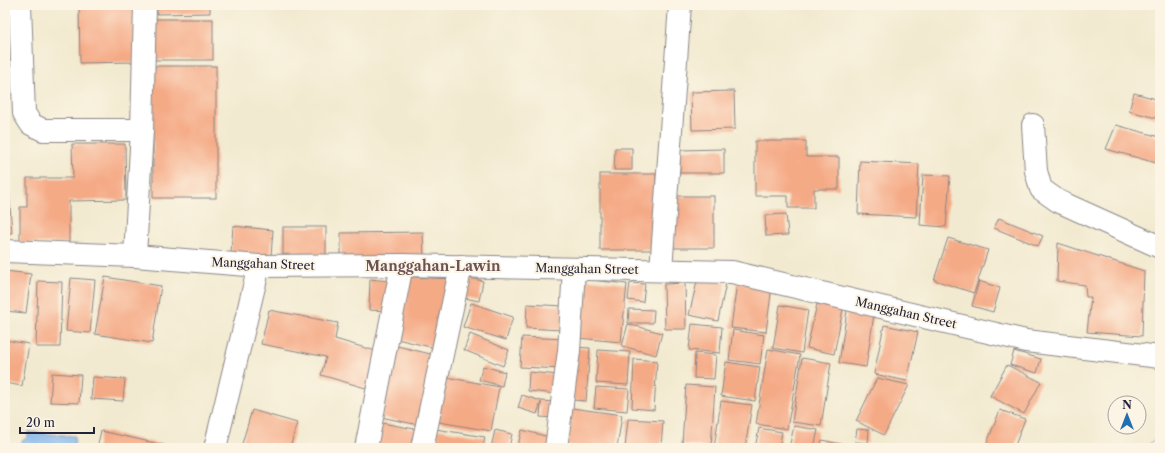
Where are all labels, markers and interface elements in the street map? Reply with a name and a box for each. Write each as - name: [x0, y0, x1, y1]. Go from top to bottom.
- street label: Manggahan Street: [211, 254, 316, 273]
- district label: Manggahan-Lawin: [365, 257, 501, 275]
- street label: Manggahan Street: [535, 260, 640, 277]
- street label: Manggahan Street: [854, 294, 959, 332]
- north arrow: [1107, 395, 1147, 435]
- text: N: [1122, 398, 1132, 412]
- scale bar: [20, 409, 94, 435]
- text: 20 m: [26, 415, 55, 430]

